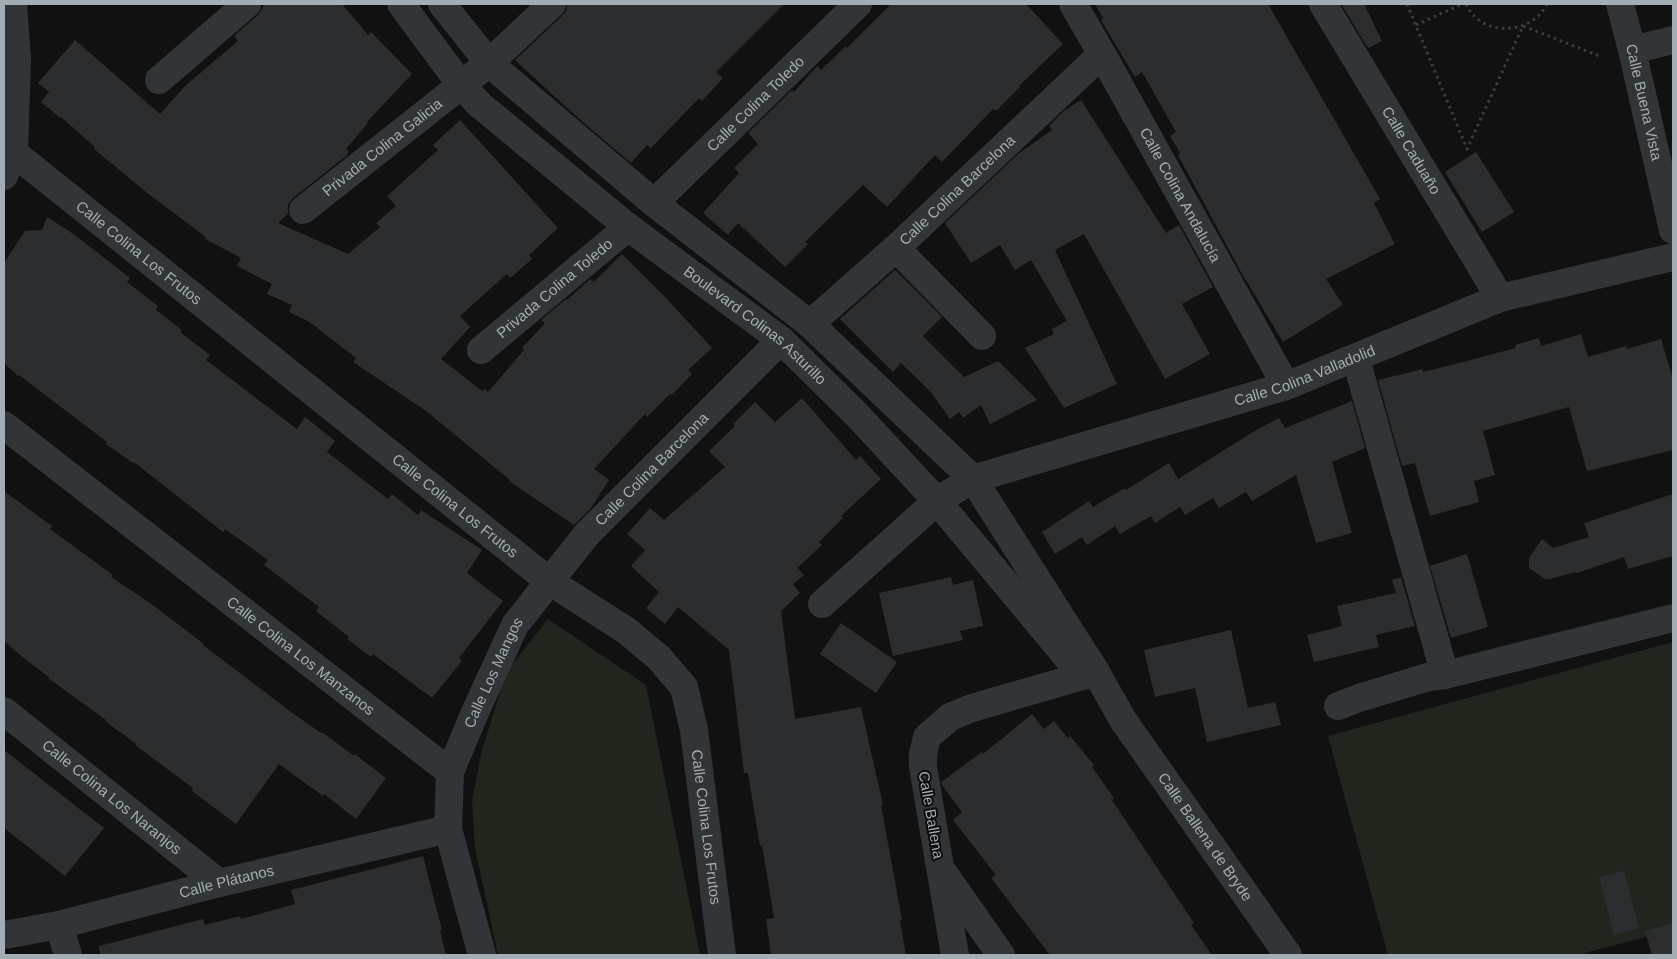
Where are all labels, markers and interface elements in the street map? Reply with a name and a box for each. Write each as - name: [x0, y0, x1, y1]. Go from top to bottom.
- street label: Calle Buena Vista: [1623, 42, 1666, 163]
- street label: Calle Colina Toledo: [703, 52, 807, 155]
- street label: Privada Colina Galicia: [319, 94, 446, 199]
- street label: Calle Caduaño: [1379, 103, 1445, 197]
- street label: Calle Colina Andalucía: [1137, 125, 1225, 266]
- street label: Calle Colina Barcelona: [896, 131, 1019, 248]
- street label: Calle Colina Los Frutos: [73, 197, 205, 308]
- street label: Privada Colina Toledo: [493, 235, 616, 341]
- street label: Boulevard Colinas Asturillo: [681, 262, 830, 388]
- street label: Calle Colina Valladolid: [1232, 341, 1377, 409]
- street label: Calle Colina Barcelona: [591, 408, 712, 529]
- street label: Calle Colina Los Frutos: [389, 450, 522, 561]
- street label: Calle Colina Los Manzanos: [224, 593, 378, 718]
- street label: Calle Los Mangos: [460, 613, 526, 730]
- street label: Calle Colina Los Naranjos: [39, 736, 185, 858]
- street label: Calle Colina Los Frutos: [688, 748, 725, 905]
- street label: Calle Ballena de Bryde: [1155, 769, 1256, 904]
- street label: Calle Ballena: [915, 770, 948, 861]
- street label: Calle Plátanos: [177, 861, 275, 901]

